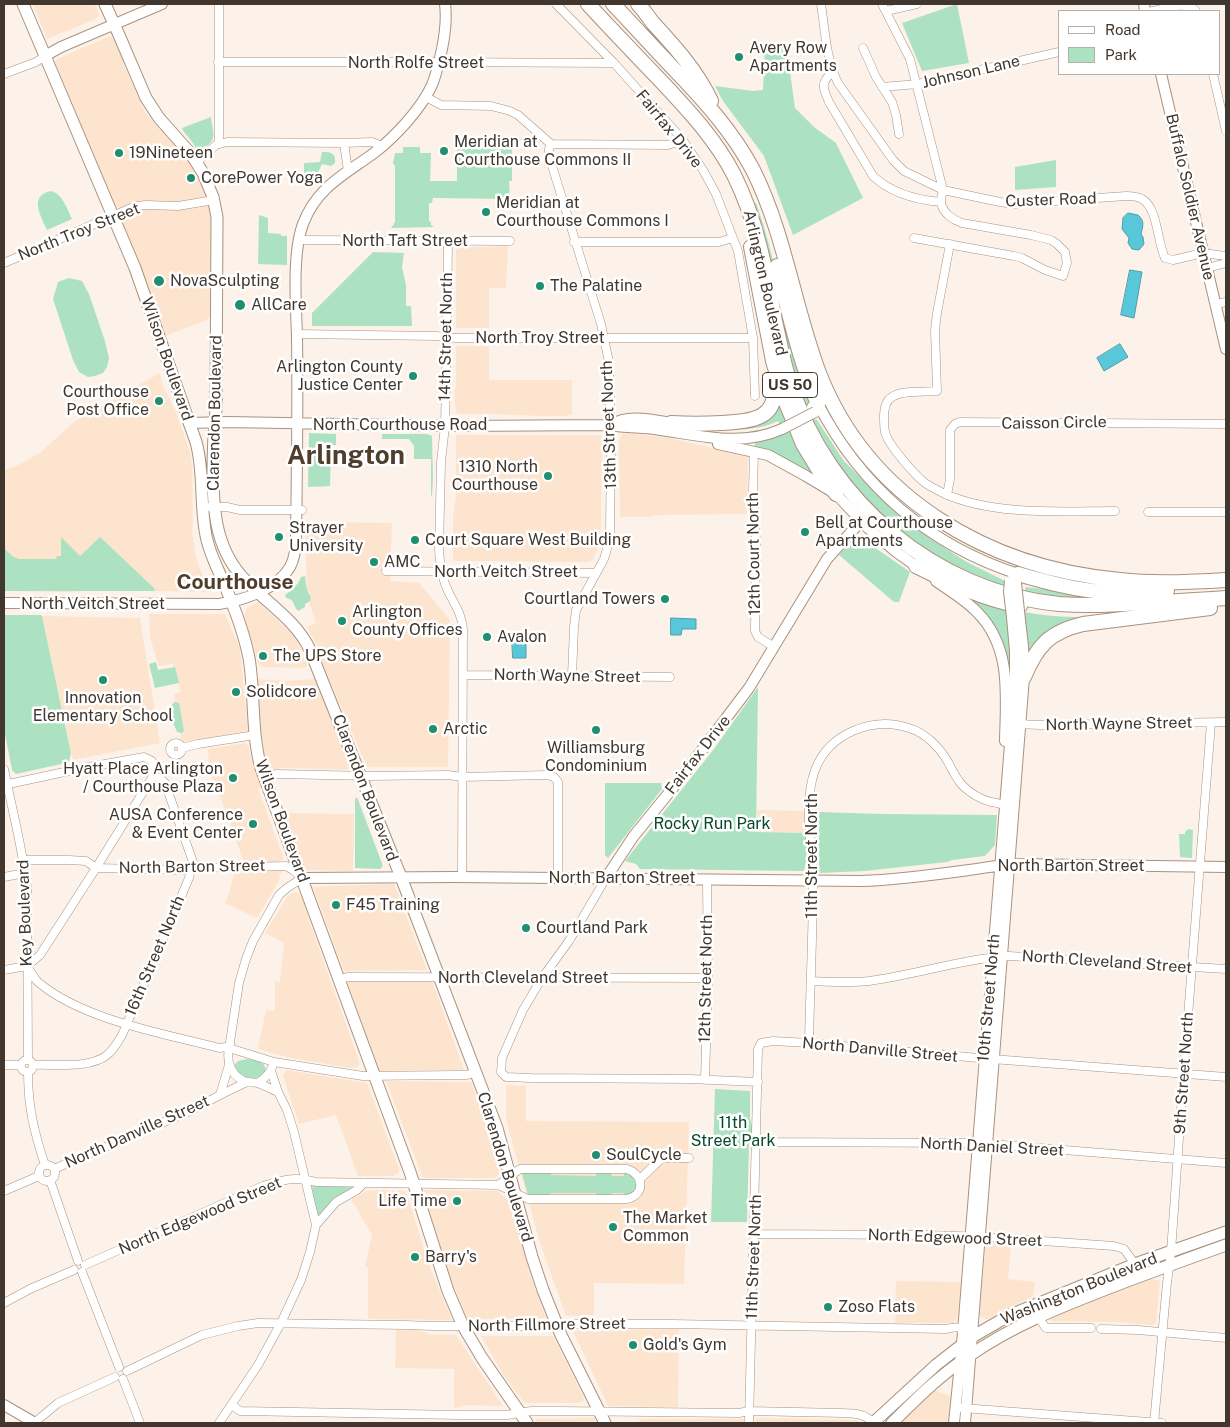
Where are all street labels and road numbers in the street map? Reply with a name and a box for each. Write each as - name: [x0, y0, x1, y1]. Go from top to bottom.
- street label: Johnson Lane: [920, 51, 1022, 93]
- street label: North Rolfe Street: [348, 53, 484, 73]
- street label: Fairfax Drive: [632, 86, 706, 172]
- street label: Buffalo Soldier Avenue: [1161, 112, 1219, 282]
- street label: Custer Road: [1005, 189, 1097, 211]
- street label: North Troy Street: [15, 199, 143, 265]
- street label: Arlington Boulevard: [739, 208, 791, 358]
- street label: North Taft Street: [342, 231, 468, 251]
- street label: 14th Street North: [435, 272, 457, 402]
- street label: Wilson Boulevard: [137, 295, 197, 423]
- street label: North Troy Street: [475, 328, 605, 348]
- street label: Clarendon Boulevard: [204, 335, 226, 491]
- street label: 13th Street North: [597, 360, 621, 490]
- road number: US 50: [762, 372, 818, 398]
- street label: Caisson Circle: [1001, 412, 1107, 434]
- street label: North Courthouse Road: [313, 415, 487, 435]
- street label: 12th Court North: [743, 492, 765, 616]
- street label: North Veitch Street: [434, 562, 578, 582]
- street label: North Veitch Street: [21, 594, 165, 614]
- street label: North Wayne Street: [493, 665, 641, 687]
- street label: Clarendon Boulevard: [328, 712, 402, 864]
- street label: Fairfax Drive: [661, 712, 735, 798]
- street label: North Wayne Street: [1045, 713, 1193, 735]
- street label: Wilson Boulevard: [251, 757, 313, 885]
- street label: 11th Street North: [802, 793, 822, 919]
- street label: North Barton Street: [118, 856, 266, 878]
- street label: North Barton Street: [998, 856, 1144, 876]
- street label: Key Boulevard: [14, 859, 36, 967]
- street label: North Barton Street: [549, 868, 695, 888]
- street label: 16th Street North: [121, 893, 189, 1019]
- street label: 12th Street North: [695, 915, 717, 1043]
- street label: 10th Street North: [974, 933, 1004, 1063]
- street label: North Cleveland Street: [1021, 946, 1193, 978]
- street label: North Cleveland Street: [438, 968, 608, 988]
- street label: 9th Street North: [1170, 1011, 1198, 1135]
- street label: North Danville Street: [801, 1034, 959, 1066]
- street label: Clarendon Boulevard: [473, 1090, 537, 1244]
- street label: North Danville Street: [62, 1091, 212, 1173]
- street label: North Daniel Street: [920, 1134, 1064, 1160]
- street label: North Edgewood Street: [116, 1173, 284, 1259]
- street label: 11th Street North: [742, 1194, 766, 1320]
- street label: North Edgewood Street: [867, 1225, 1043, 1251]
- street label: Washington Boulevard: [998, 1249, 1160, 1329]
- street label: North Fillmore Street: [468, 1314, 626, 1336]

